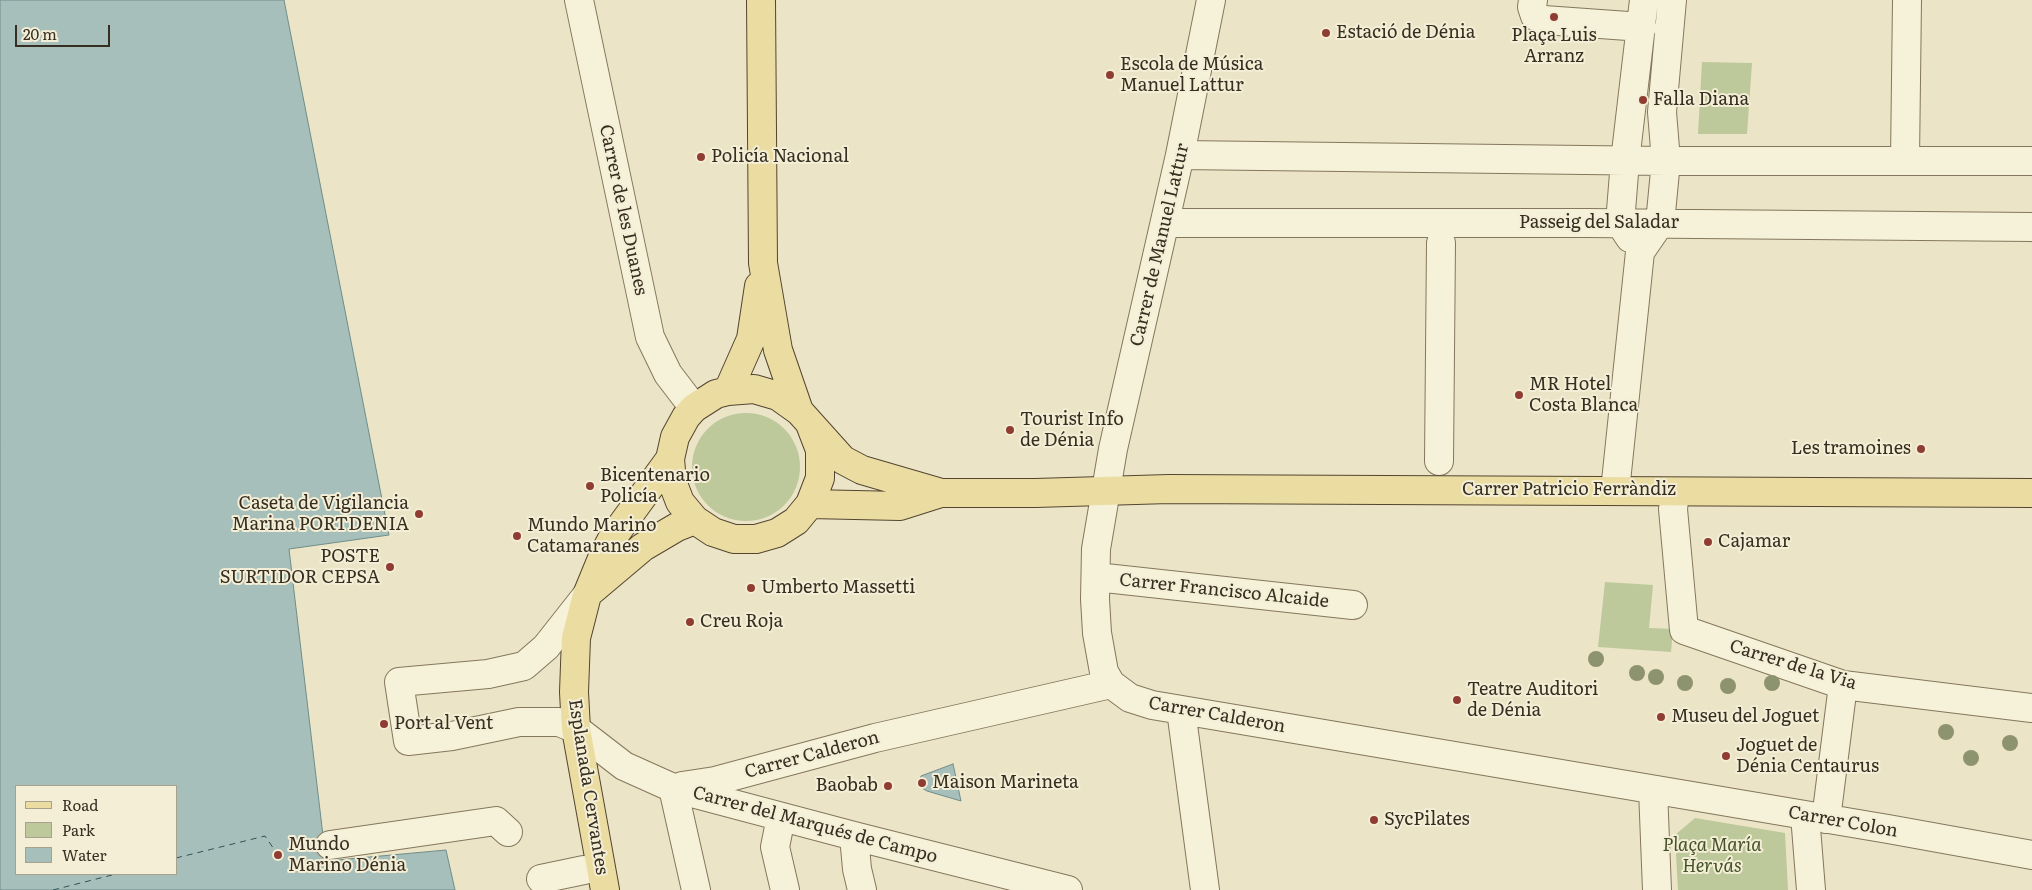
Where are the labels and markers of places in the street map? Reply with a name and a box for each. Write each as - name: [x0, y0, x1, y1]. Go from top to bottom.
- marker: Plaça Luis Arranz: [1548, 11, 1560, 23]
- place label: Estació de Dénia: [1336, 22, 1476, 44]
- place label: Plaça Luis Arranz: [1511, 25, 1597, 68]
- marker: Estació de Dénia: [1320, 27, 1332, 39]
- place label: Escola de Música Manuel Lattur: [1120, 54, 1264, 96]
- marker: Escola de Música Manuel Lattur: [1104, 69, 1116, 81]
- place label: Falla Diana: [1653, 89, 1749, 111]
- marker: Falla Diana: [1637, 94, 1649, 106]
- place label: Policía Nacional: [711, 146, 849, 168]
- marker: Policía Nacional: [695, 151, 707, 163]
- place label: MR Hotel Costa Blanca: [1529, 374, 1638, 416]
- marker: MR Hotel Costa Blanca: [1513, 389, 1525, 401]
- place label: Tourist Info de Dénia: [1020, 409, 1124, 452]
- marker: Tourist Info de Dénia: [1004, 424, 1016, 436]
- place label: Les tramoines: [1791, 438, 1911, 460]
- marker: Les tramoines: [1915, 443, 1927, 455]
- place label: Bicentenario Policía: [600, 465, 710, 508]
- marker: Bicentenario Policía: [584, 480, 596, 492]
- place label: Caseta de Vigilancia Marina PORTDENIA: [232, 493, 409, 536]
- marker: Caseta de Vigilancia Marina PORTDENIA: [413, 508, 425, 520]
- place label: Mundo Marino Catamaranes: [527, 515, 656, 558]
- marker: Mundo Marino Catamaranes: [511, 530, 523, 542]
- place label: Cajamar: [1718, 531, 1790, 553]
- marker: Cajamar: [1702, 536, 1714, 548]
- place label: POSTE SURTIDOR CEPSA: [220, 546, 380, 588]
- marker: POSTE SURTIDOR CEPSA: [384, 561, 396, 573]
- place label: Umberto Massetti: [761, 577, 915, 599]
- marker: Umberto Massetti: [745, 582, 757, 594]
- place label: Creu Roja: [700, 611, 783, 633]
- marker: Creu Roja: [684, 616, 696, 628]
- place label: Teatre Auditori de Dénia: [1467, 679, 1598, 722]
- marker: Teatre Auditori de Dénia: [1451, 694, 1463, 706]
- place label: Museu del Joguet: [1671, 706, 1819, 728]
- marker: Museu del Joguet: [1655, 711, 1667, 723]
- place label: Port al Vent: [394, 713, 493, 735]
- marker: Port al Vent: [378, 718, 390, 730]
- place label: Joguet de Dénia Centaurus: [1736, 735, 1879, 778]
- marker: Joguet de Dénia Centaurus: [1720, 750, 1732, 762]
- place label: Maison Marineta: [932, 772, 1079, 794]
- place label: Baobab: [816, 775, 878, 797]
- marker: Maison Marineta: [916, 777, 928, 789]
- marker: Baobab: [882, 780, 894, 792]
- place label: SycPilates: [1384, 809, 1470, 831]
- marker: SycPilates: [1368, 814, 1380, 826]
- place label: Mundo Marino Dénia: [288, 834, 406, 876]
- marker: Mundo Marino Dénia: [272, 849, 284, 861]

